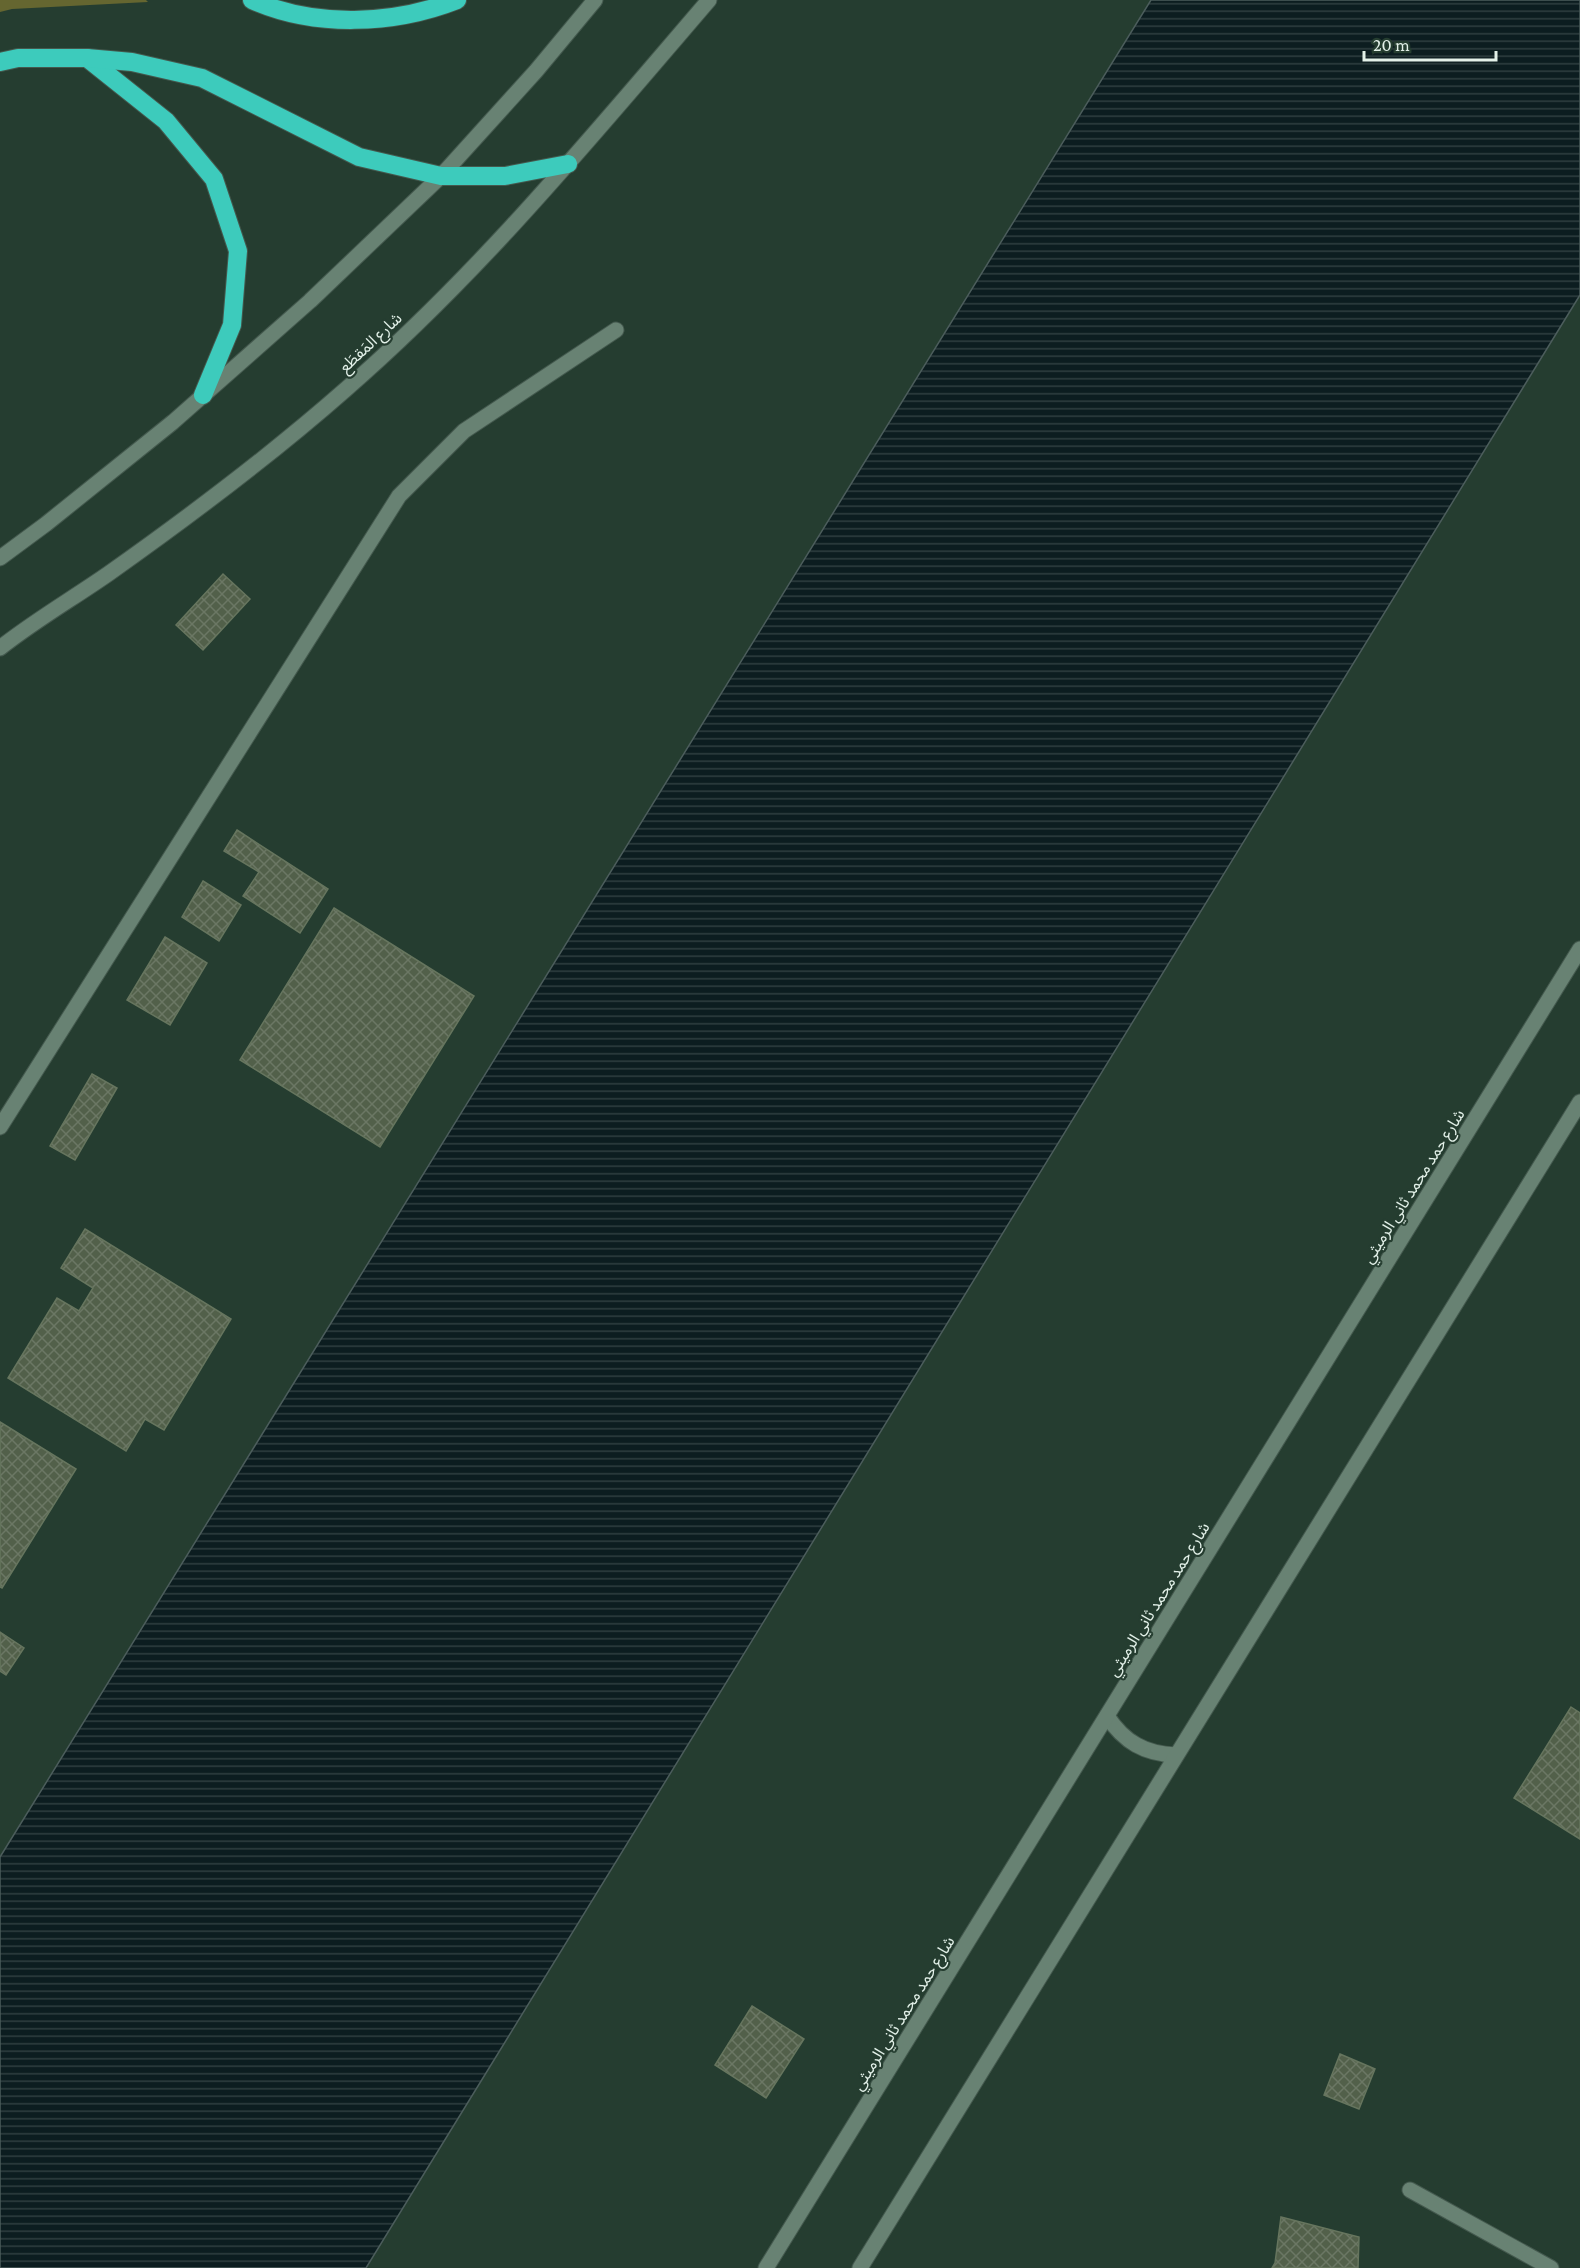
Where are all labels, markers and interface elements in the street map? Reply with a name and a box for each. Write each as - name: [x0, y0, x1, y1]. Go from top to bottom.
- scale bar: [1364, 24, 1496, 62]
- text: 20 m: [1373, 35, 1410, 55]
- street label: شارع المَقطَع: [336, 309, 408, 379]
- street label: شارع حمد محمد ثاني الرميثي: [1359, 1106, 1471, 1268]
- street label: شارع حمد محمد ثاني الرميثي: [1104, 1519, 1216, 1681]
- street label: شارع حمد محمد ثاني الرميثي: [849, 1933, 961, 2095]

